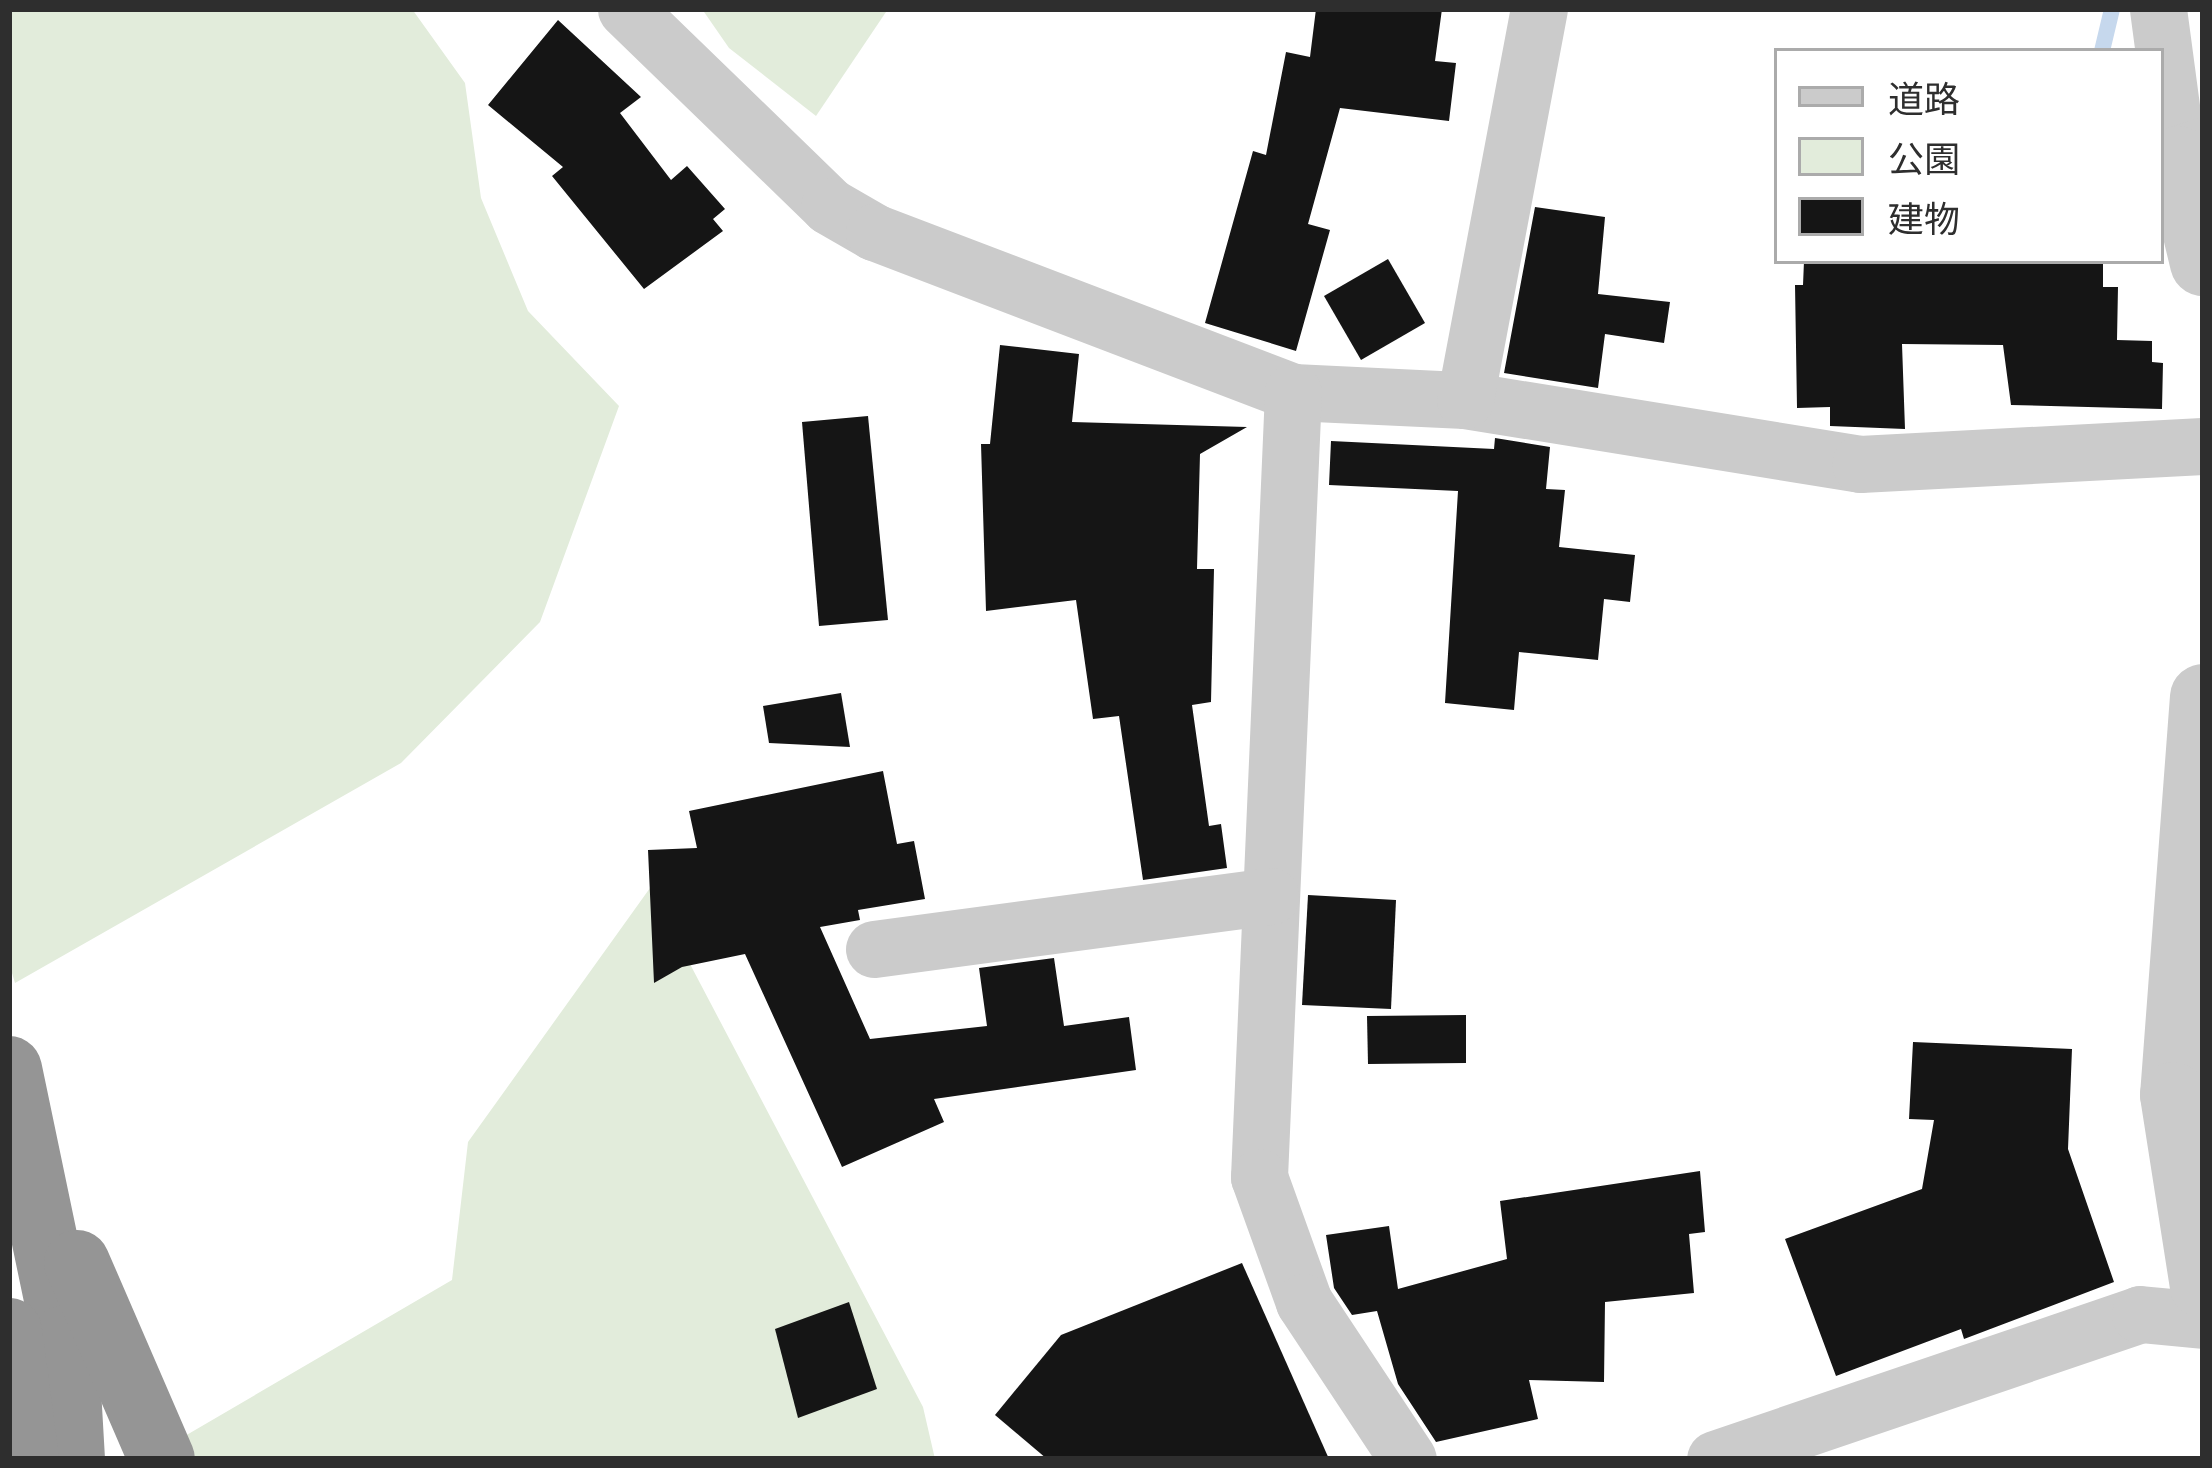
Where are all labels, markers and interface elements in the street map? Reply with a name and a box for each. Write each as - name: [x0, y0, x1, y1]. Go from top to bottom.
- legend: [1774, 48, 2164, 264]
- text: 道路: [1888, 76, 1960, 119]
- text: 公園: [1888, 136, 1960, 179]
- text: 建物: [1888, 196, 1960, 239]

